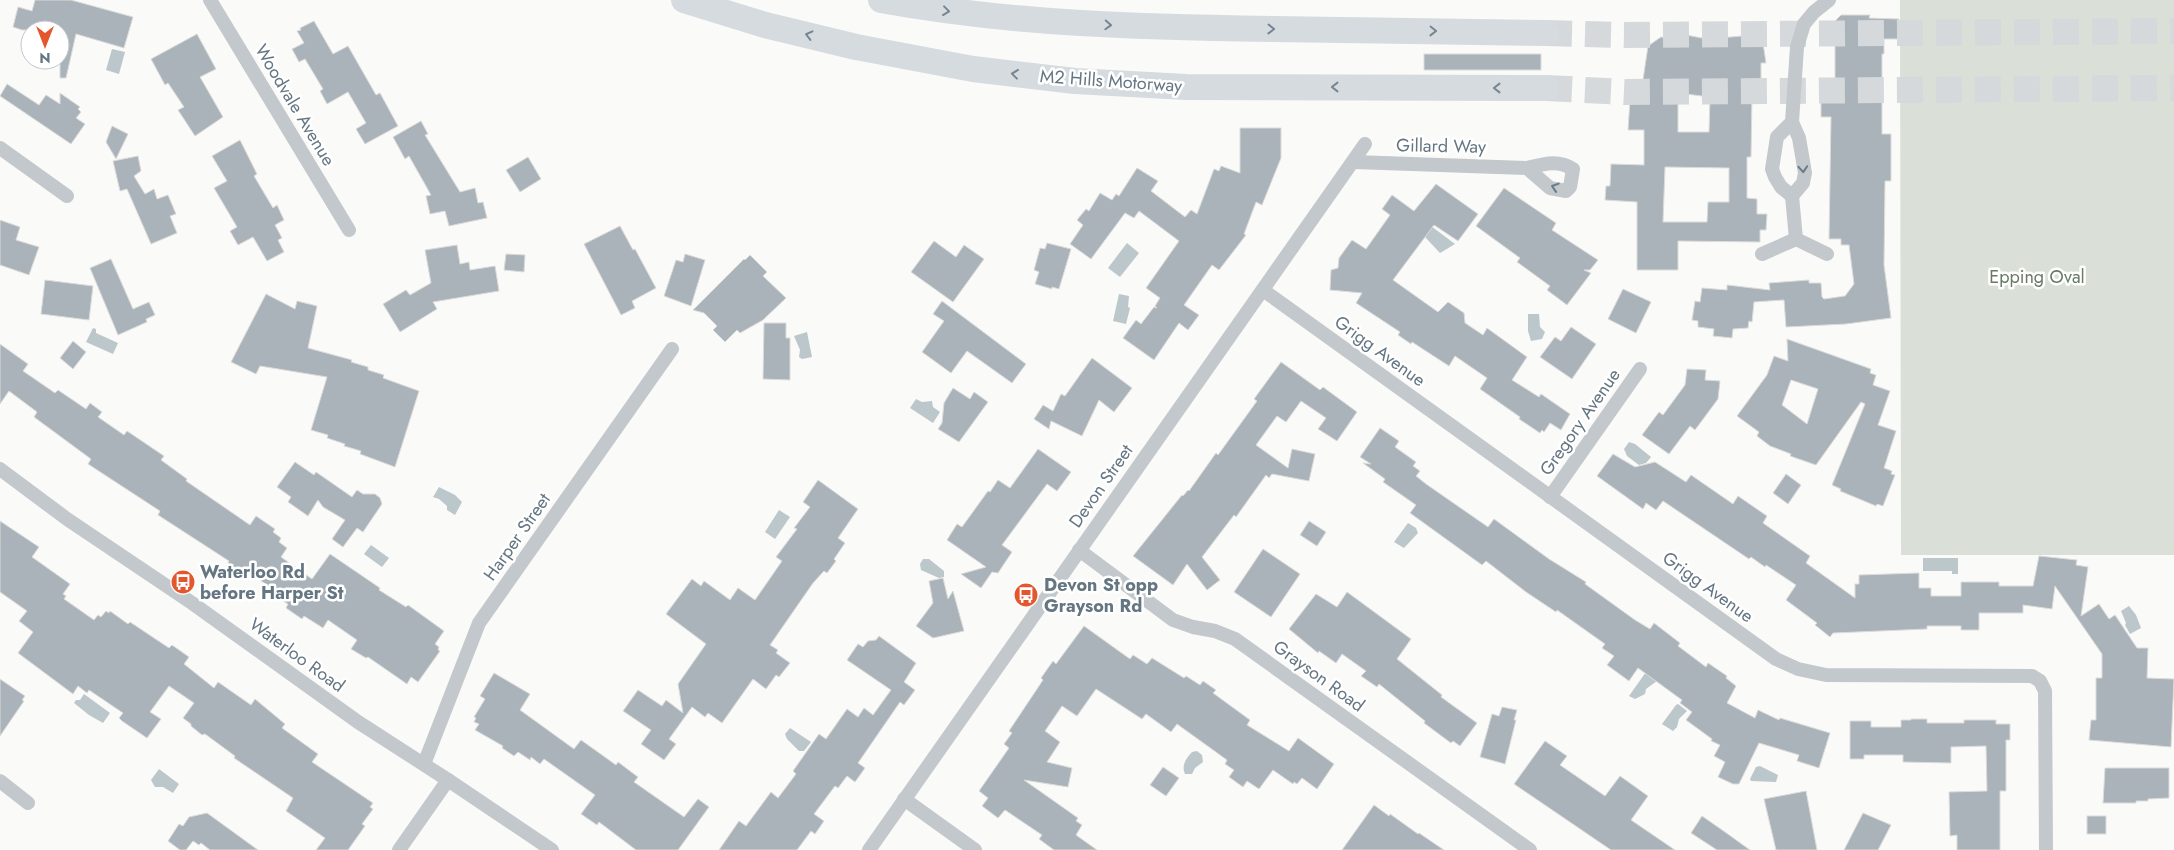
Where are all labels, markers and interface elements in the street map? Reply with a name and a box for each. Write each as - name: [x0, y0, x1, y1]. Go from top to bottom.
- one-way arrow: [943, 5, 951, 16]
- north arrow: [20, 20, 70, 70]
- one-way arrow: [1104, 20, 1112, 31]
- one-way arrow: [1267, 24, 1275, 34]
- one-way arrow: [1430, 26, 1437, 36]
- one-way arrow: [805, 31, 813, 41]
- street label: Woodvale Avenue: [248, 39, 342, 171]
- text: N: [39, 48, 51, 68]
- street label: M2 Hills Motorway: [1039, 63, 1183, 99]
- one-way arrow: [1011, 69, 1019, 80]
- one-way arrow: [1331, 82, 1338, 92]
- one-way arrow: [1493, 83, 1501, 93]
- street label: Gillard Way: [1396, 132, 1486, 160]
- one-way arrow: [1798, 165, 1809, 173]
- one-way arrow: [1551, 183, 1560, 193]
- park label: Epping Oval: [1989, 264, 2085, 290]
- street label: Grigg Avenue: [1329, 309, 1431, 393]
- street label: Gregory Avenue: [1533, 363, 1627, 481]
- street label: Devon Street: [1063, 438, 1140, 533]
- street label: Harper Street: [477, 487, 557, 586]
- street label: Grigg Avenue: [1657, 545, 1759, 629]
- place label: Waterloo Rd before Harper St: [200, 559, 344, 606]
- bus stop icon: Waterloo Rd before Harper St: [170, 569, 196, 595]
- place label: Devon St opp Grayson Rd: [1044, 572, 1158, 619]
- bus stop icon: Devon St opp Grayson Rd: [1013, 582, 1039, 608]
- street label: Waterloo Road: [244, 611, 350, 699]
- street label: Grayson Road: [1268, 634, 1370, 718]

